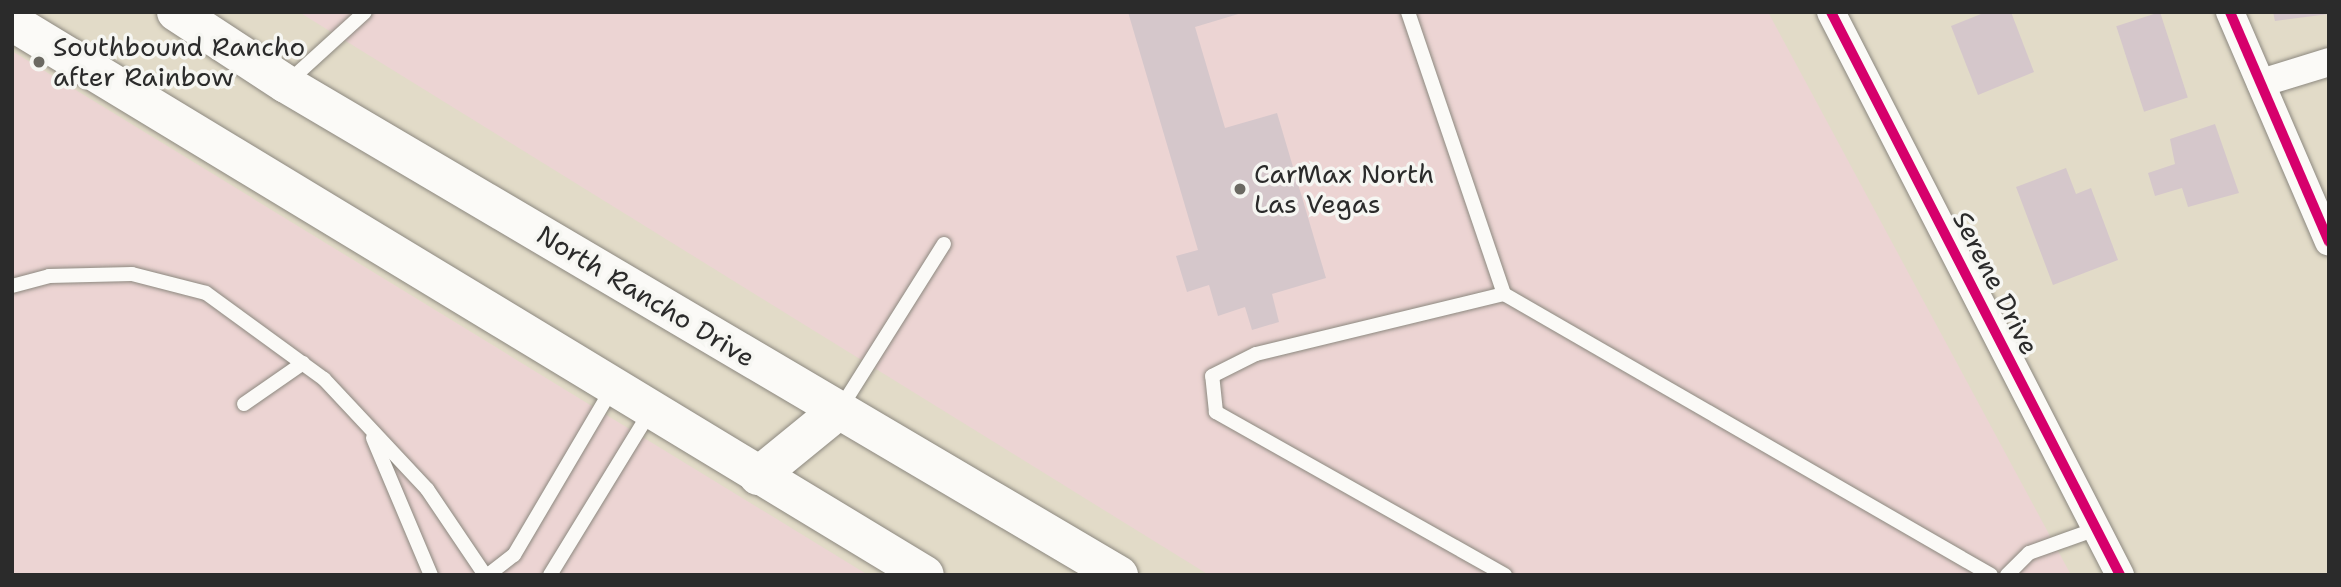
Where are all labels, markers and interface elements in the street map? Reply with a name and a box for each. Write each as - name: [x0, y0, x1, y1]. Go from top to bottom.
- place label: Southbound Rancho after Rainbow: [53, 31, 305, 92]
- marker: Southbound Rancho after Rainbow: [31, 54, 47, 70]
- place label: CarMax North Las Vegas: [1254, 158, 1434, 220]
- marker: CarMax North Las Vegas: [1232, 181, 1248, 197]
- street label: Serene Drive: [1947, 206, 2045, 360]
- street label: North Rancho Drive: [531, 219, 761, 373]

